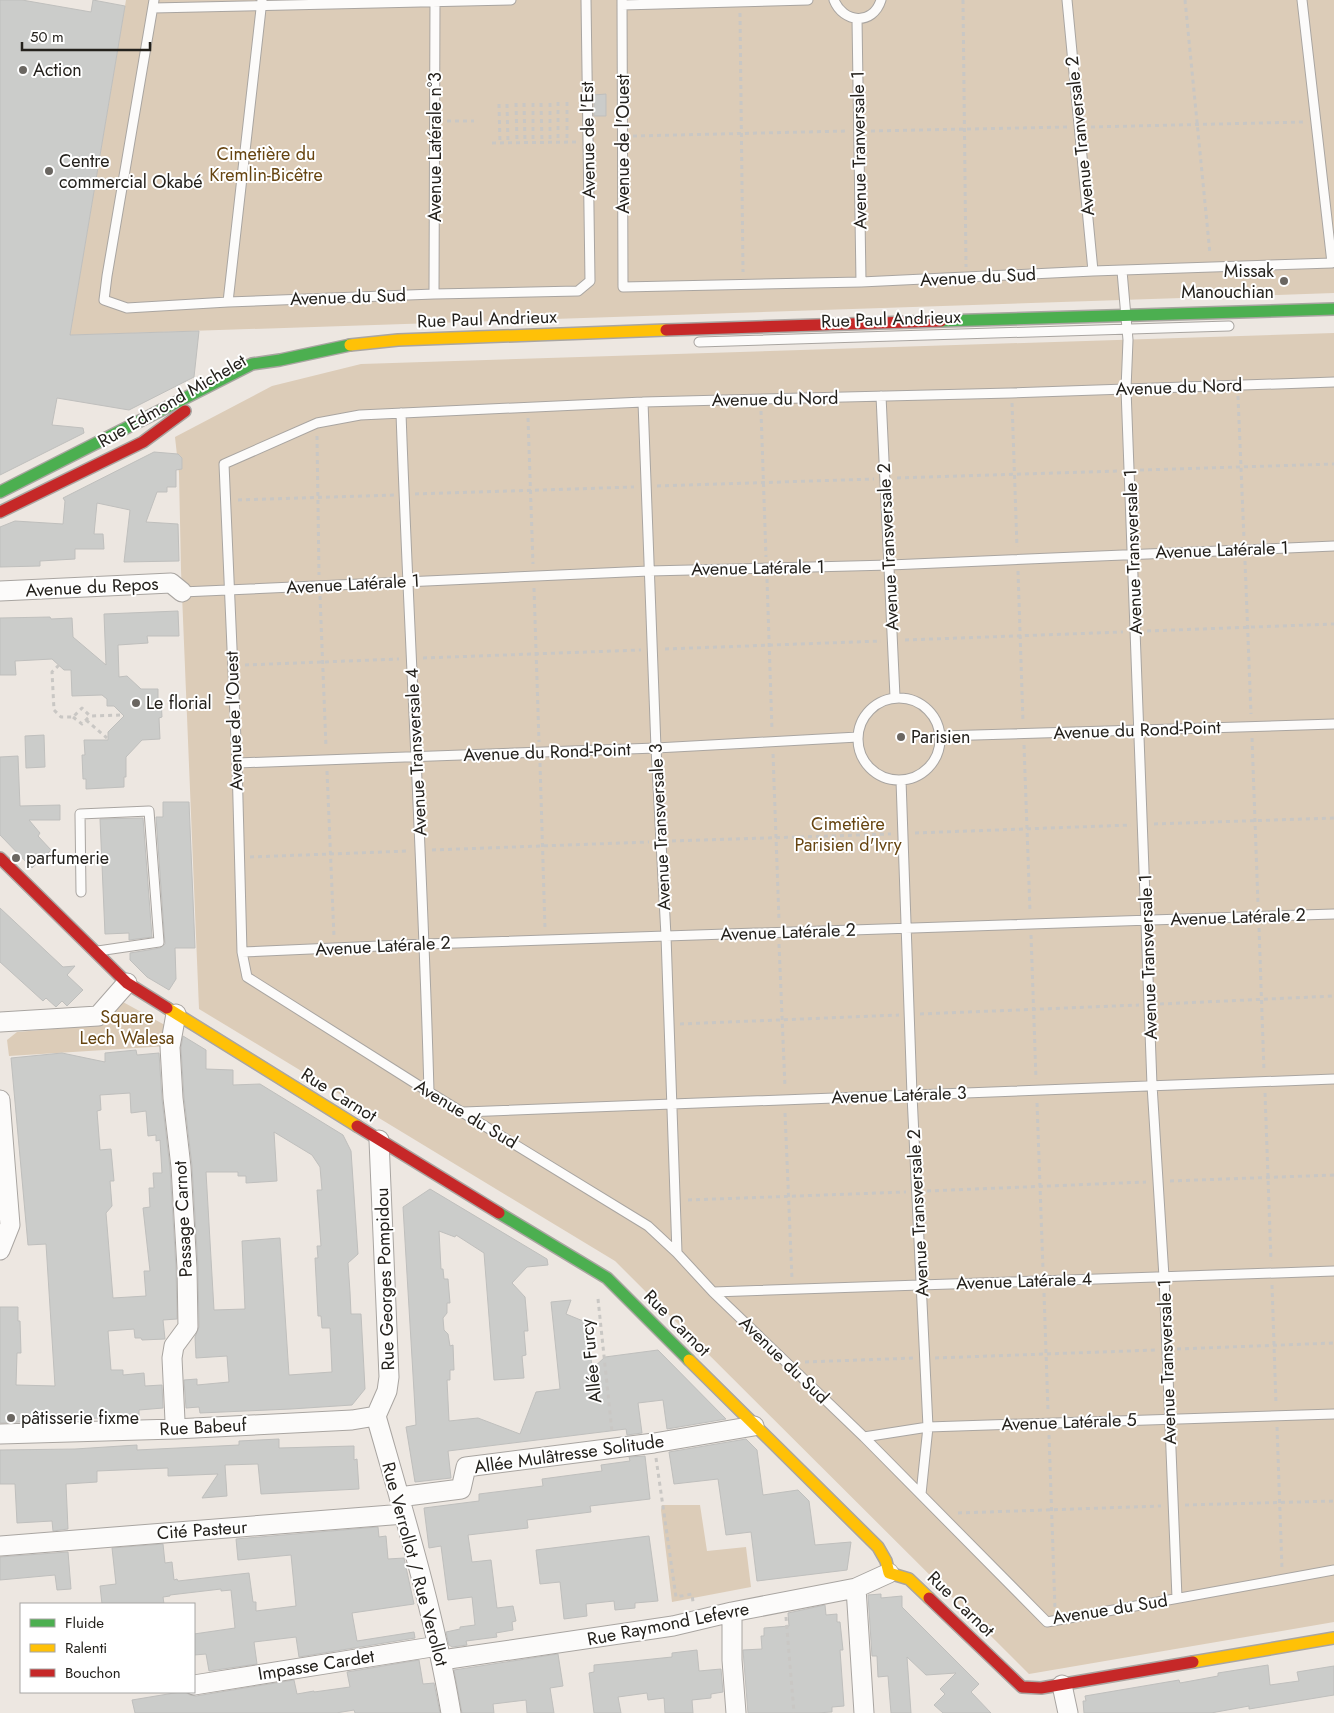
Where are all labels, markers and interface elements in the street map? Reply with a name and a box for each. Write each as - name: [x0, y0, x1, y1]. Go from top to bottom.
- scale bar: [22, 20, 150, 52]
- text: 50 m: [30, 26, 64, 48]
- street label: Avenue Tranversale 2: [1059, 55, 1101, 217]
- place label: Action: [33, 57, 82, 83]
- marker: Action: [17, 64, 29, 76]
- street label: Avenue Tranversale 1: [845, 71, 873, 229]
- street label: Avenue Latérale n°3: [422, 72, 448, 222]
- street label: Avenue de l'Ouest: [610, 74, 636, 214]
- street label: Avenue de l'Est: [574, 81, 602, 199]
- park label: Cimetière du Kremlin-Bicêtre: [209, 141, 323, 188]
- place label: Centre commercial Okabé: [59, 148, 203, 195]
- marker: Centre commercial Okabé: [43, 165, 55, 177]
- place label: Missak Manouchian: [1181, 258, 1274, 305]
- street label: Avenue du Sud: [919, 261, 1037, 293]
- marker: Missak Manouchian: [1278, 275, 1290, 287]
- street label: Avenue du Sud: [290, 282, 406, 312]
- street label: Rue Paul Andrieux: [417, 304, 558, 334]
- street label: Rue Paul Andrieux: [821, 304, 962, 334]
- street label: Rue Edmond Michelet: [93, 347, 252, 454]
- street label: Avenue du Nord: [1115, 372, 1243, 402]
- street label: Avenue du Nord: [711, 385, 839, 413]
- street label: Avenue Transversale 2: [871, 462, 905, 632]
- street label: Avenue Transversale 1: [1117, 469, 1149, 635]
- street label: Avenue Latérale 1: [1155, 535, 1289, 565]
- street label: Avenue Latérale 1: [691, 554, 825, 582]
- street label: Avenue Latérale 1: [286, 568, 420, 600]
- street label: Avenue du Repos: [25, 571, 159, 603]
- street label: Avenue de l'Ouest: [219, 650, 249, 791]
- street label: Avenue Transversale 4: [399, 667, 433, 837]
- place label: Le florial: [146, 690, 212, 716]
- marker: Le florial: [130, 697, 142, 709]
- street label: Avenue du Rond-Point: [1053, 714, 1222, 746]
- place label: Parisien: [911, 724, 971, 750]
- marker: Parisien: [895, 731, 907, 743]
- street label: Avenue du Rond-Point: [463, 736, 632, 768]
- street label: Avenue Transversale 3: [643, 743, 677, 911]
- park label: Cimetière Parisien d'Ivry: [794, 811, 902, 858]
- place label: parfumerie: [26, 845, 109, 871]
- marker: parfumerie: [10, 852, 22, 864]
- street label: Avenue Transversale 1: [1132, 874, 1164, 1040]
- street label: Avenue Latérale 2: [1170, 902, 1306, 932]
- street label: Avenue Latérale 2: [720, 917, 856, 947]
- street label: Avenue Latérale 2: [315, 929, 451, 963]
- park label: Square Lech Walesa: [80, 1004, 174, 1051]
- street label: Rue Carnot: [296, 1061, 382, 1129]
- street label: Avenue du Sud: [410, 1073, 522, 1155]
- street label: Avenue Latérale 3: [831, 1080, 967, 1110]
- street label: Avenue Transversale 2: [901, 1128, 935, 1298]
- street label: Passage Carnot: [167, 1159, 199, 1278]
- street label: Rue Georges Pompidou: [369, 1187, 401, 1371]
- street label: Avenue Latérale 4: [956, 1266, 1092, 1296]
- street label: Avenue Transversale 1: [1151, 1279, 1183, 1445]
- street label: Rue Carnot: [638, 1284, 717, 1363]
- street label: Avenue du Sud: [733, 1310, 835, 1410]
- street label: Allée Furcy: [574, 1317, 608, 1404]
- place label: pâtisserie fixme: [21, 1405, 139, 1431]
- street label: Avenue Latérale 5: [1001, 1407, 1137, 1437]
- marker: pâtisserie fixme: [5, 1412, 17, 1424]
- street label: Rue Babeuf: [159, 1412, 248, 1442]
- street label: Allée Mulâtresse Solitude: [472, 1428, 666, 1480]
- street label: Rue Verrollot / Rue Verollot: [375, 1459, 455, 1670]
- street label: Cité Pasteur: [156, 1514, 249, 1546]
- street label: Rue Carnot: [921, 1565, 1001, 1643]
- street label: Avenue du Sud: [1051, 1587, 1169, 1631]
- street label: Rue Raymond Lefevre: [585, 1596, 751, 1652]
- legend: [20, 1603, 195, 1693]
- text: Fluide: [65, 1612, 104, 1634]
- text: Ralenti: [65, 1637, 107, 1659]
- street label: Impasse Cardet: [256, 1643, 377, 1687]
- text: Bouchon: [65, 1662, 121, 1684]

